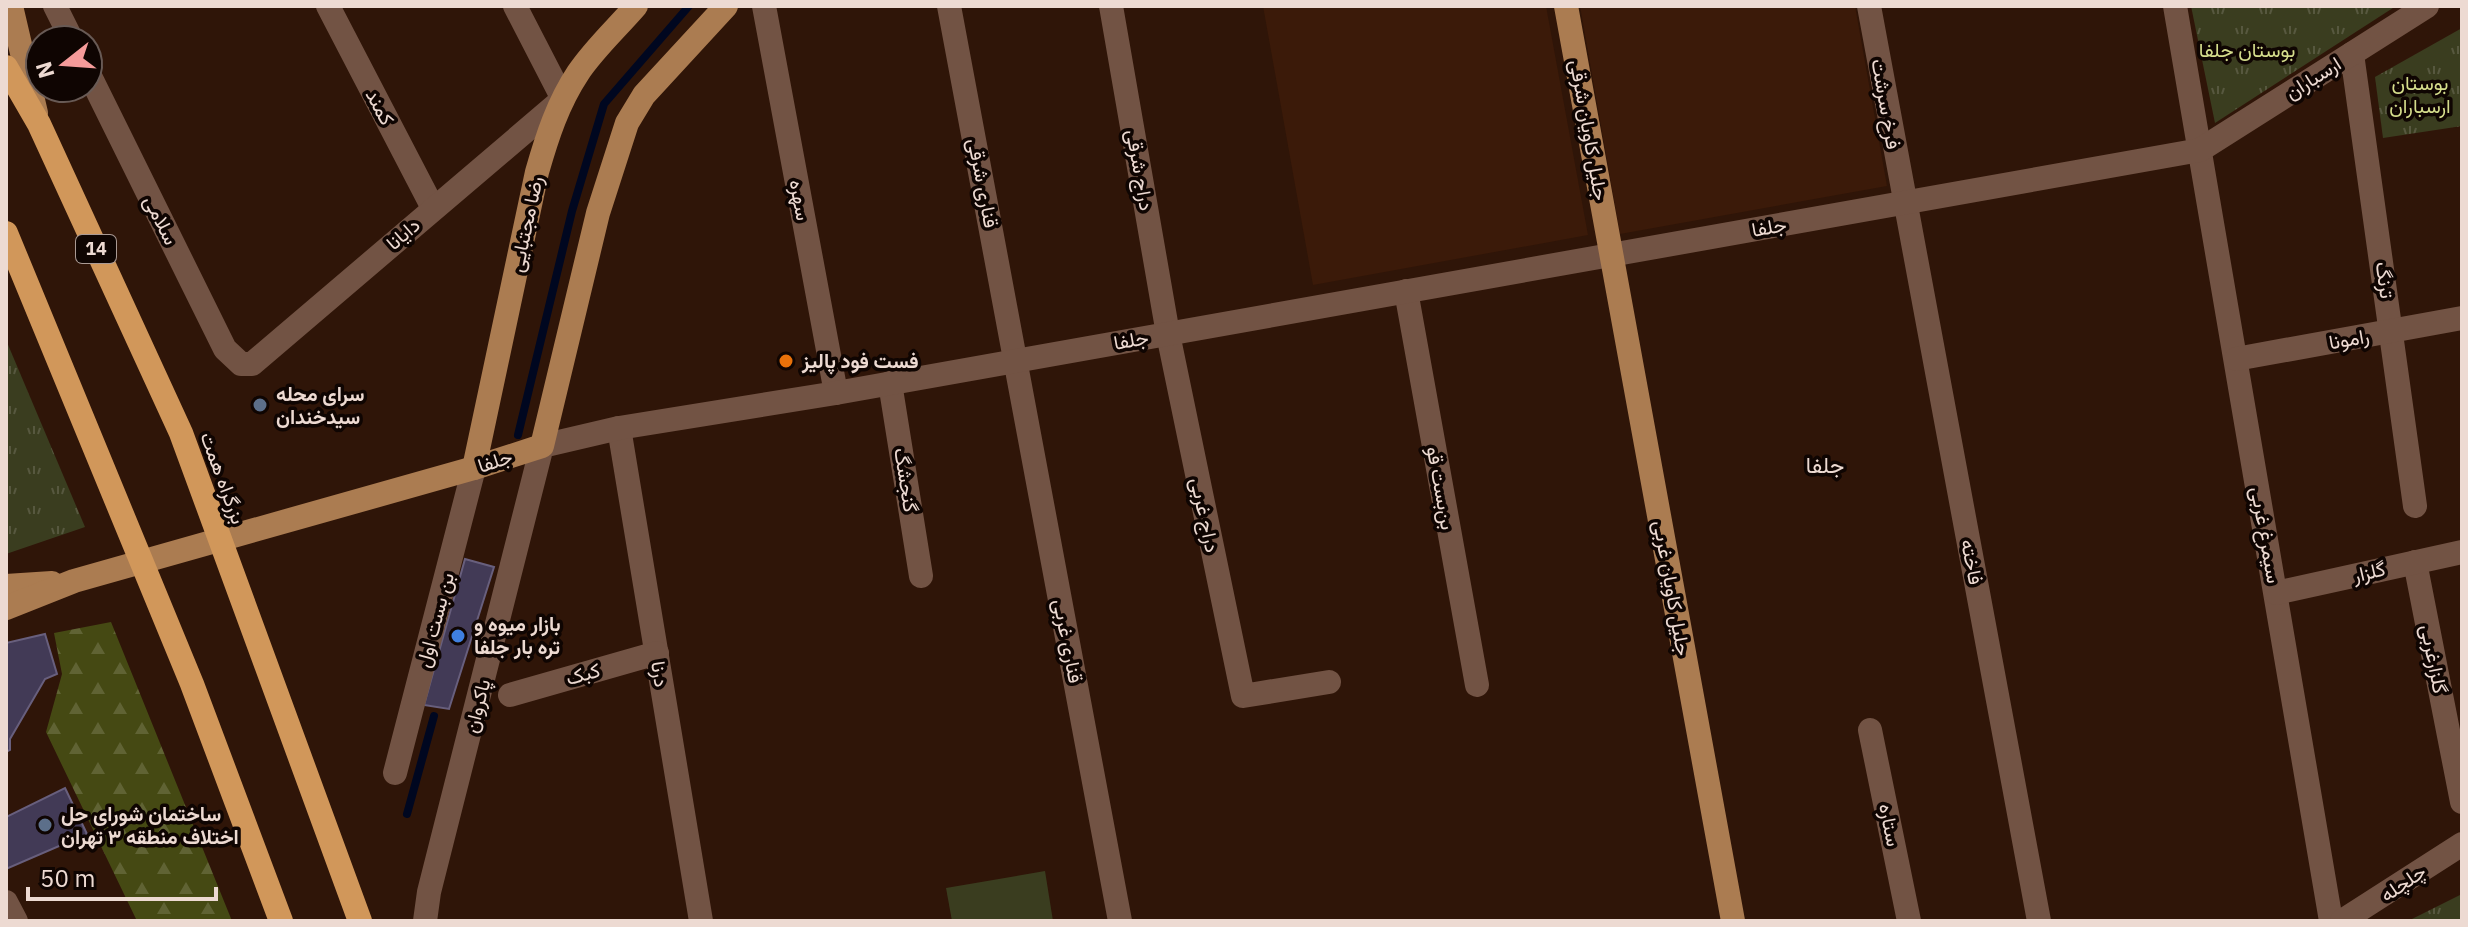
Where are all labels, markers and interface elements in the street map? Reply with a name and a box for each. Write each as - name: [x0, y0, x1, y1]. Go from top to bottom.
- north arrow: [24, 24, 104, 104]
- park label: بوستان جلفا: [2199, 36, 2295, 63]
- street label: ارسباران: [2279, 50, 2346, 105]
- street label: جلیل کاویان شرقی: [1564, 57, 1615, 203]
- street label: فرخ سرشت: [1864, 57, 1908, 151]
- text: N: [28, 58, 61, 82]
- park label: بوستان ارسباران: [2389, 69, 2451, 119]
- street label: کمند: [360, 84, 401, 130]
- street label: دراج شرقی: [1119, 127, 1161, 213]
- street label: قناری شرقی: [962, 136, 1005, 230]
- street label: رضا مجتبایی: [502, 173, 549, 274]
- street label: سهره: [784, 177, 817, 223]
- street label: سلامی: [138, 191, 185, 249]
- street label: جلفا: [1749, 210, 1788, 243]
- street label: دایانا: [380, 211, 425, 256]
- road number: 14: [76, 235, 116, 263]
- street label: ترنگ: [2370, 260, 2401, 300]
- street label: رامونا: [2327, 322, 2371, 355]
- street label: جلفا: [1111, 323, 1150, 356]
- place label: فست فود پالیز: [801, 347, 919, 375]
- marker: فست فود پالیز: [777, 352, 795, 370]
- place label: سرای محله سیدخندان: [276, 380, 364, 430]
- marker: سرای محله سیدخندان: [251, 396, 269, 414]
- street label: بزرگراه همت: [194, 428, 253, 528]
- street label: جلفا: [474, 442, 516, 479]
- street label: بن‌بست قو: [1421, 444, 1462, 532]
- street label: گنجشگ: [888, 446, 925, 514]
- district label: جلفا: [1806, 450, 1844, 479]
- street label: دراج غربی: [1183, 475, 1227, 555]
- street label: سیمرغ غربی: [2244, 484, 2288, 586]
- street label: جلیل کاویان غربی: [1647, 518, 1698, 658]
- street label: فاخته: [1955, 537, 1990, 587]
- street label: گلزار: [2349, 555, 2388, 589]
- street label: بن بست اول: [409, 569, 460, 670]
- street label: قناری غربی: [1047, 597, 1090, 685]
- place label: بازار میوه و تره بار جلفا: [474, 610, 561, 660]
- street label: گلزارغربی: [2415, 622, 2454, 696]
- marker: بازار میوه و تره بار جلفا: [449, 627, 467, 645]
- street label: کبک: [562, 656, 603, 691]
- street label: درنا: [645, 659, 676, 689]
- street label: پاکروان: [457, 676, 497, 736]
- place label: ساختمان شورای حل اختلاف منطقه ۳ تهران: [61, 800, 239, 850]
- street label: ستاره: [1873, 801, 1908, 849]
- marker: ساختمان شورای حل اختلاف منطقه ۳ تهران: [36, 816, 54, 834]
- scale bar: [28, 851, 216, 901]
- street label: چلچله: [2374, 857, 2432, 909]
- text: 50 m: [40, 862, 95, 894]

